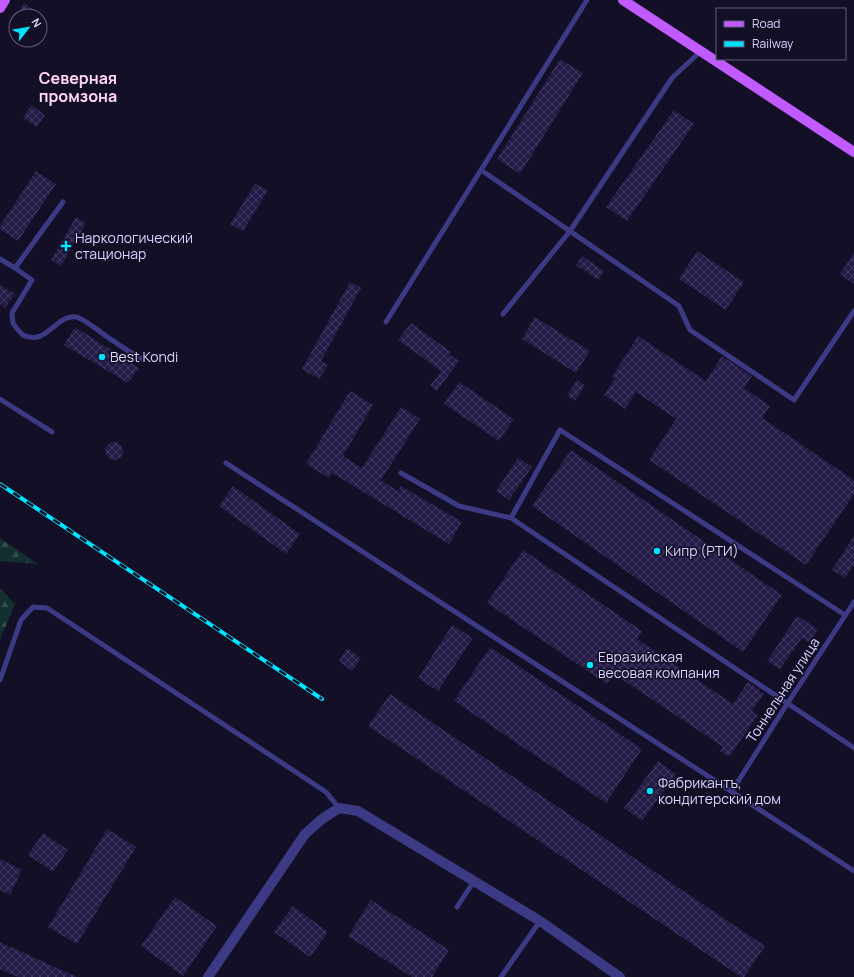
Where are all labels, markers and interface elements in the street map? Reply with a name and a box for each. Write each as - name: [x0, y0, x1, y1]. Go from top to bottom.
- north arrow: [8, 8, 48, 48]
- legend: [716, 8, 846, 60]
- text: N: [29, 15, 46, 30]
- text: Road: [752, 15, 780, 32]
- text: Railway: [752, 35, 794, 52]
- district label: Северная промзона: [39, 67, 117, 107]
- place label: Наркологический стационар: [75, 228, 193, 263]
- marker: Наркологический стационар: [60, 240, 72, 252]
- place label: Best Kondi: [110, 347, 178, 366]
- marker: Best Kondi: [97, 352, 107, 362]
- place label: Кипр (РТИ): [665, 541, 739, 560]
- marker: Кипр (РТИ): [652, 546, 662, 556]
- street label: Тоннельная улица: [741, 634, 824, 746]
- place label: Евразийская весовая компания: [598, 647, 720, 682]
- marker: Евразийская весовая компания: [585, 660, 595, 670]
- place label: Фабрикантъ, кондитерский дом: [658, 773, 781, 808]
- marker: Фабрикантъ, кондитерский дом: [645, 786, 655, 796]

